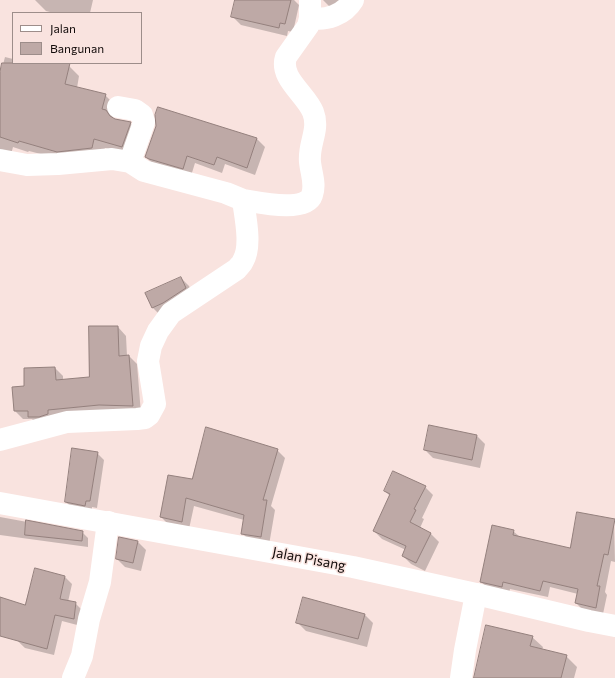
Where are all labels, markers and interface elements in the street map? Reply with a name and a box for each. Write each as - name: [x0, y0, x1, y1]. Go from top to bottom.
- legend: [12, 12, 142, 64]
- text: Jalan: [50, 21, 76, 35]
- text: Bangunan: [50, 41, 104, 55]
- street label: Jalan Pisang: [271, 544, 347, 574]

